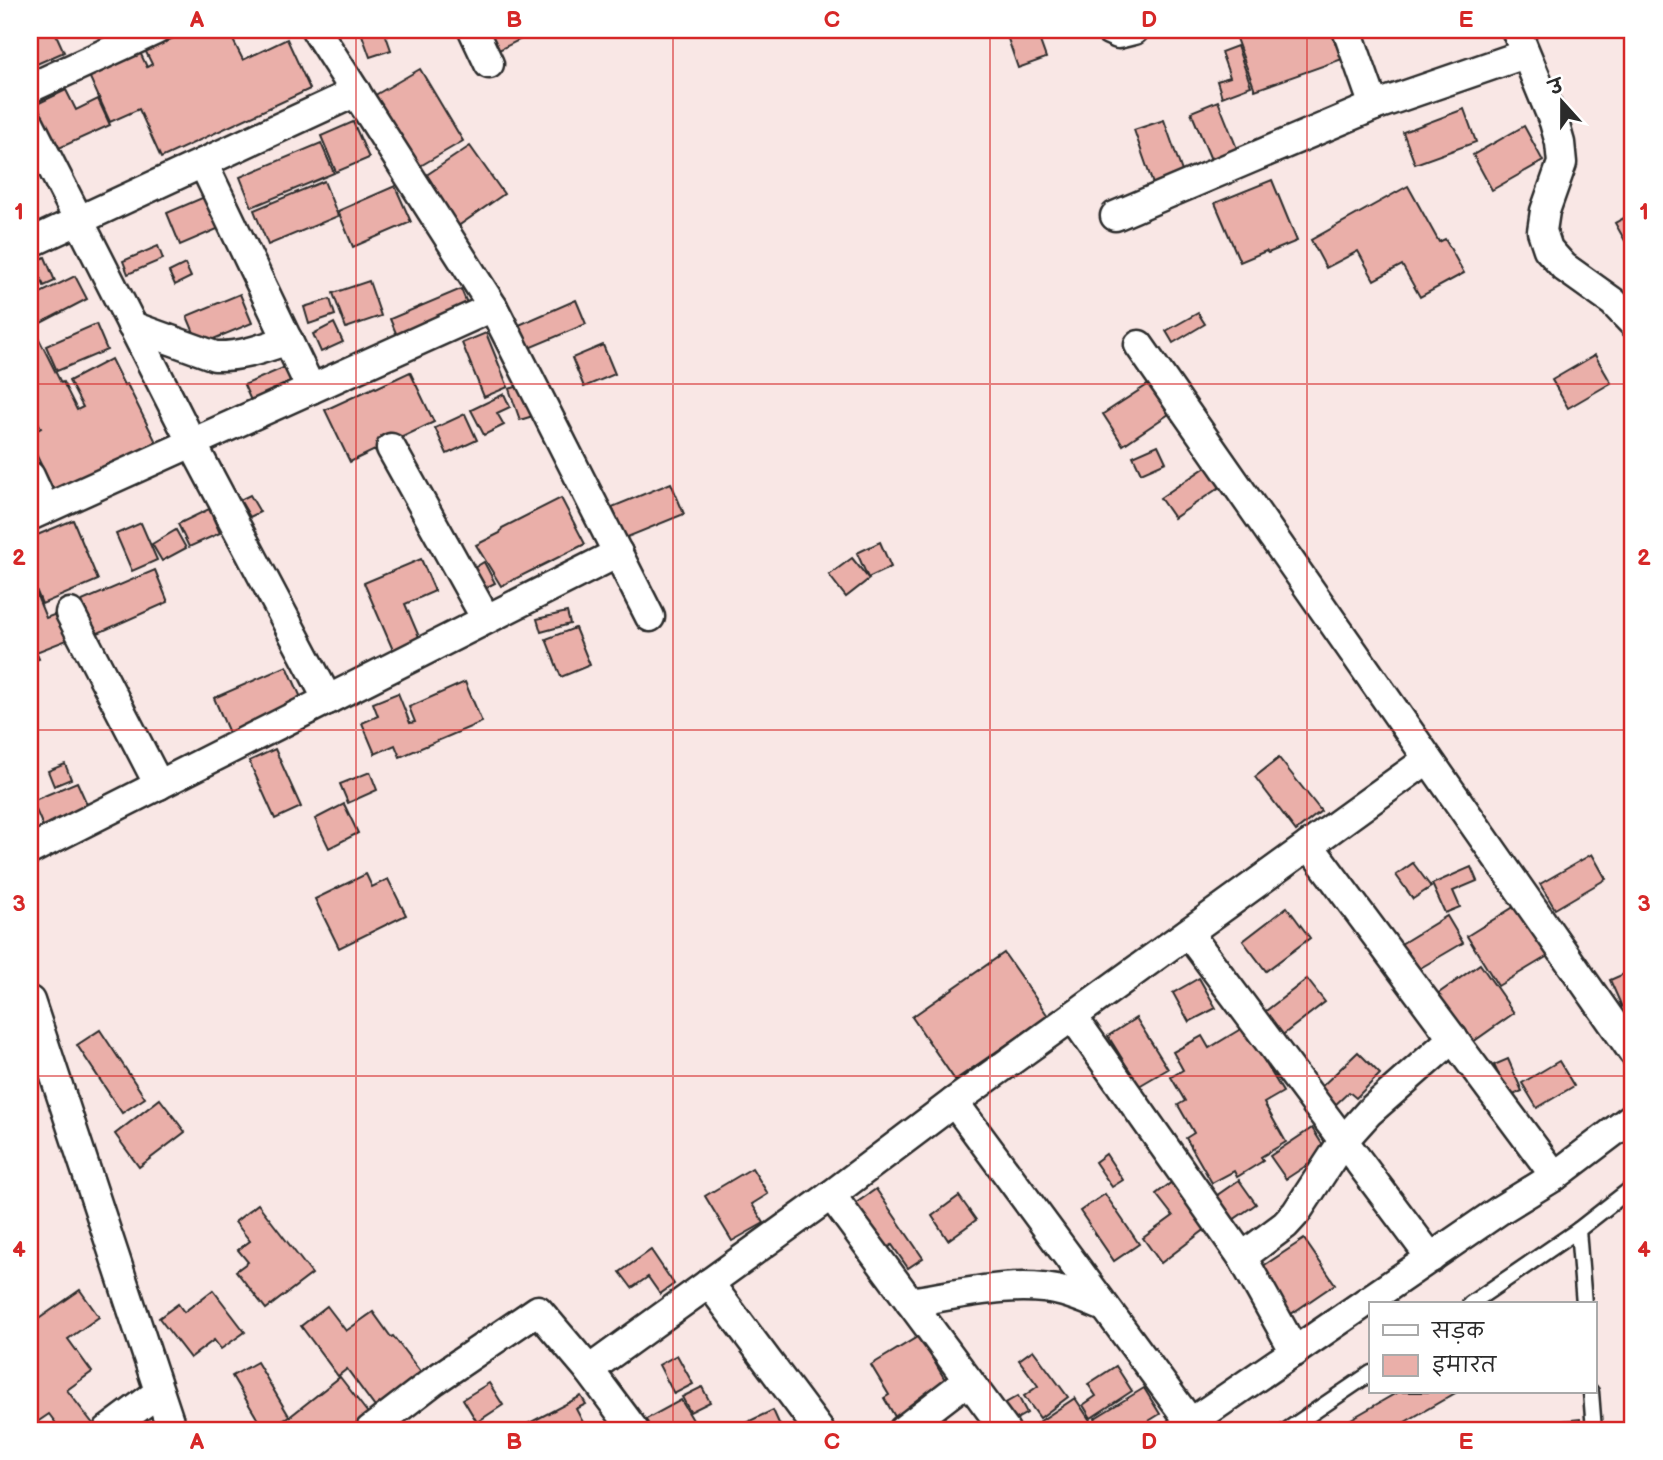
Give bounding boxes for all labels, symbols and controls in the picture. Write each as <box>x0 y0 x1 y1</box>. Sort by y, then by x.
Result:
text: A <box>189 6 205 34</box>
text: B <box>506 6 522 34</box>
text: C <box>824 6 840 34</box>
text: D <box>1141 6 1157 34</box>
text: E <box>1459 6 1474 34</box>
north arrow <box>1526 66 1596 136</box>
text: उ <box>1545 74 1569 101</box>
text: 1 <box>14 198 24 226</box>
text: 1 <box>1639 198 1649 226</box>
text: 2 <box>12 544 26 572</box>
text: 2 <box>1637 544 1651 572</box>
text: 3 <box>12 890 26 918</box>
text: 3 <box>1637 890 1651 918</box>
text: 4 <box>12 1236 26 1264</box>
text: 4 <box>1637 1236 1651 1264</box>
legend <box>1369 1302 1596 1394</box>
text: सड़क <box>1431 1319 1485 1344</box>
text: इमारत <box>1432 1353 1498 1378</box>
text: A <box>189 1428 205 1456</box>
text: B <box>506 1428 522 1456</box>
text: C <box>824 1428 840 1456</box>
text: D <box>1141 1428 1157 1456</box>
text: E <box>1459 1428 1474 1456</box>

